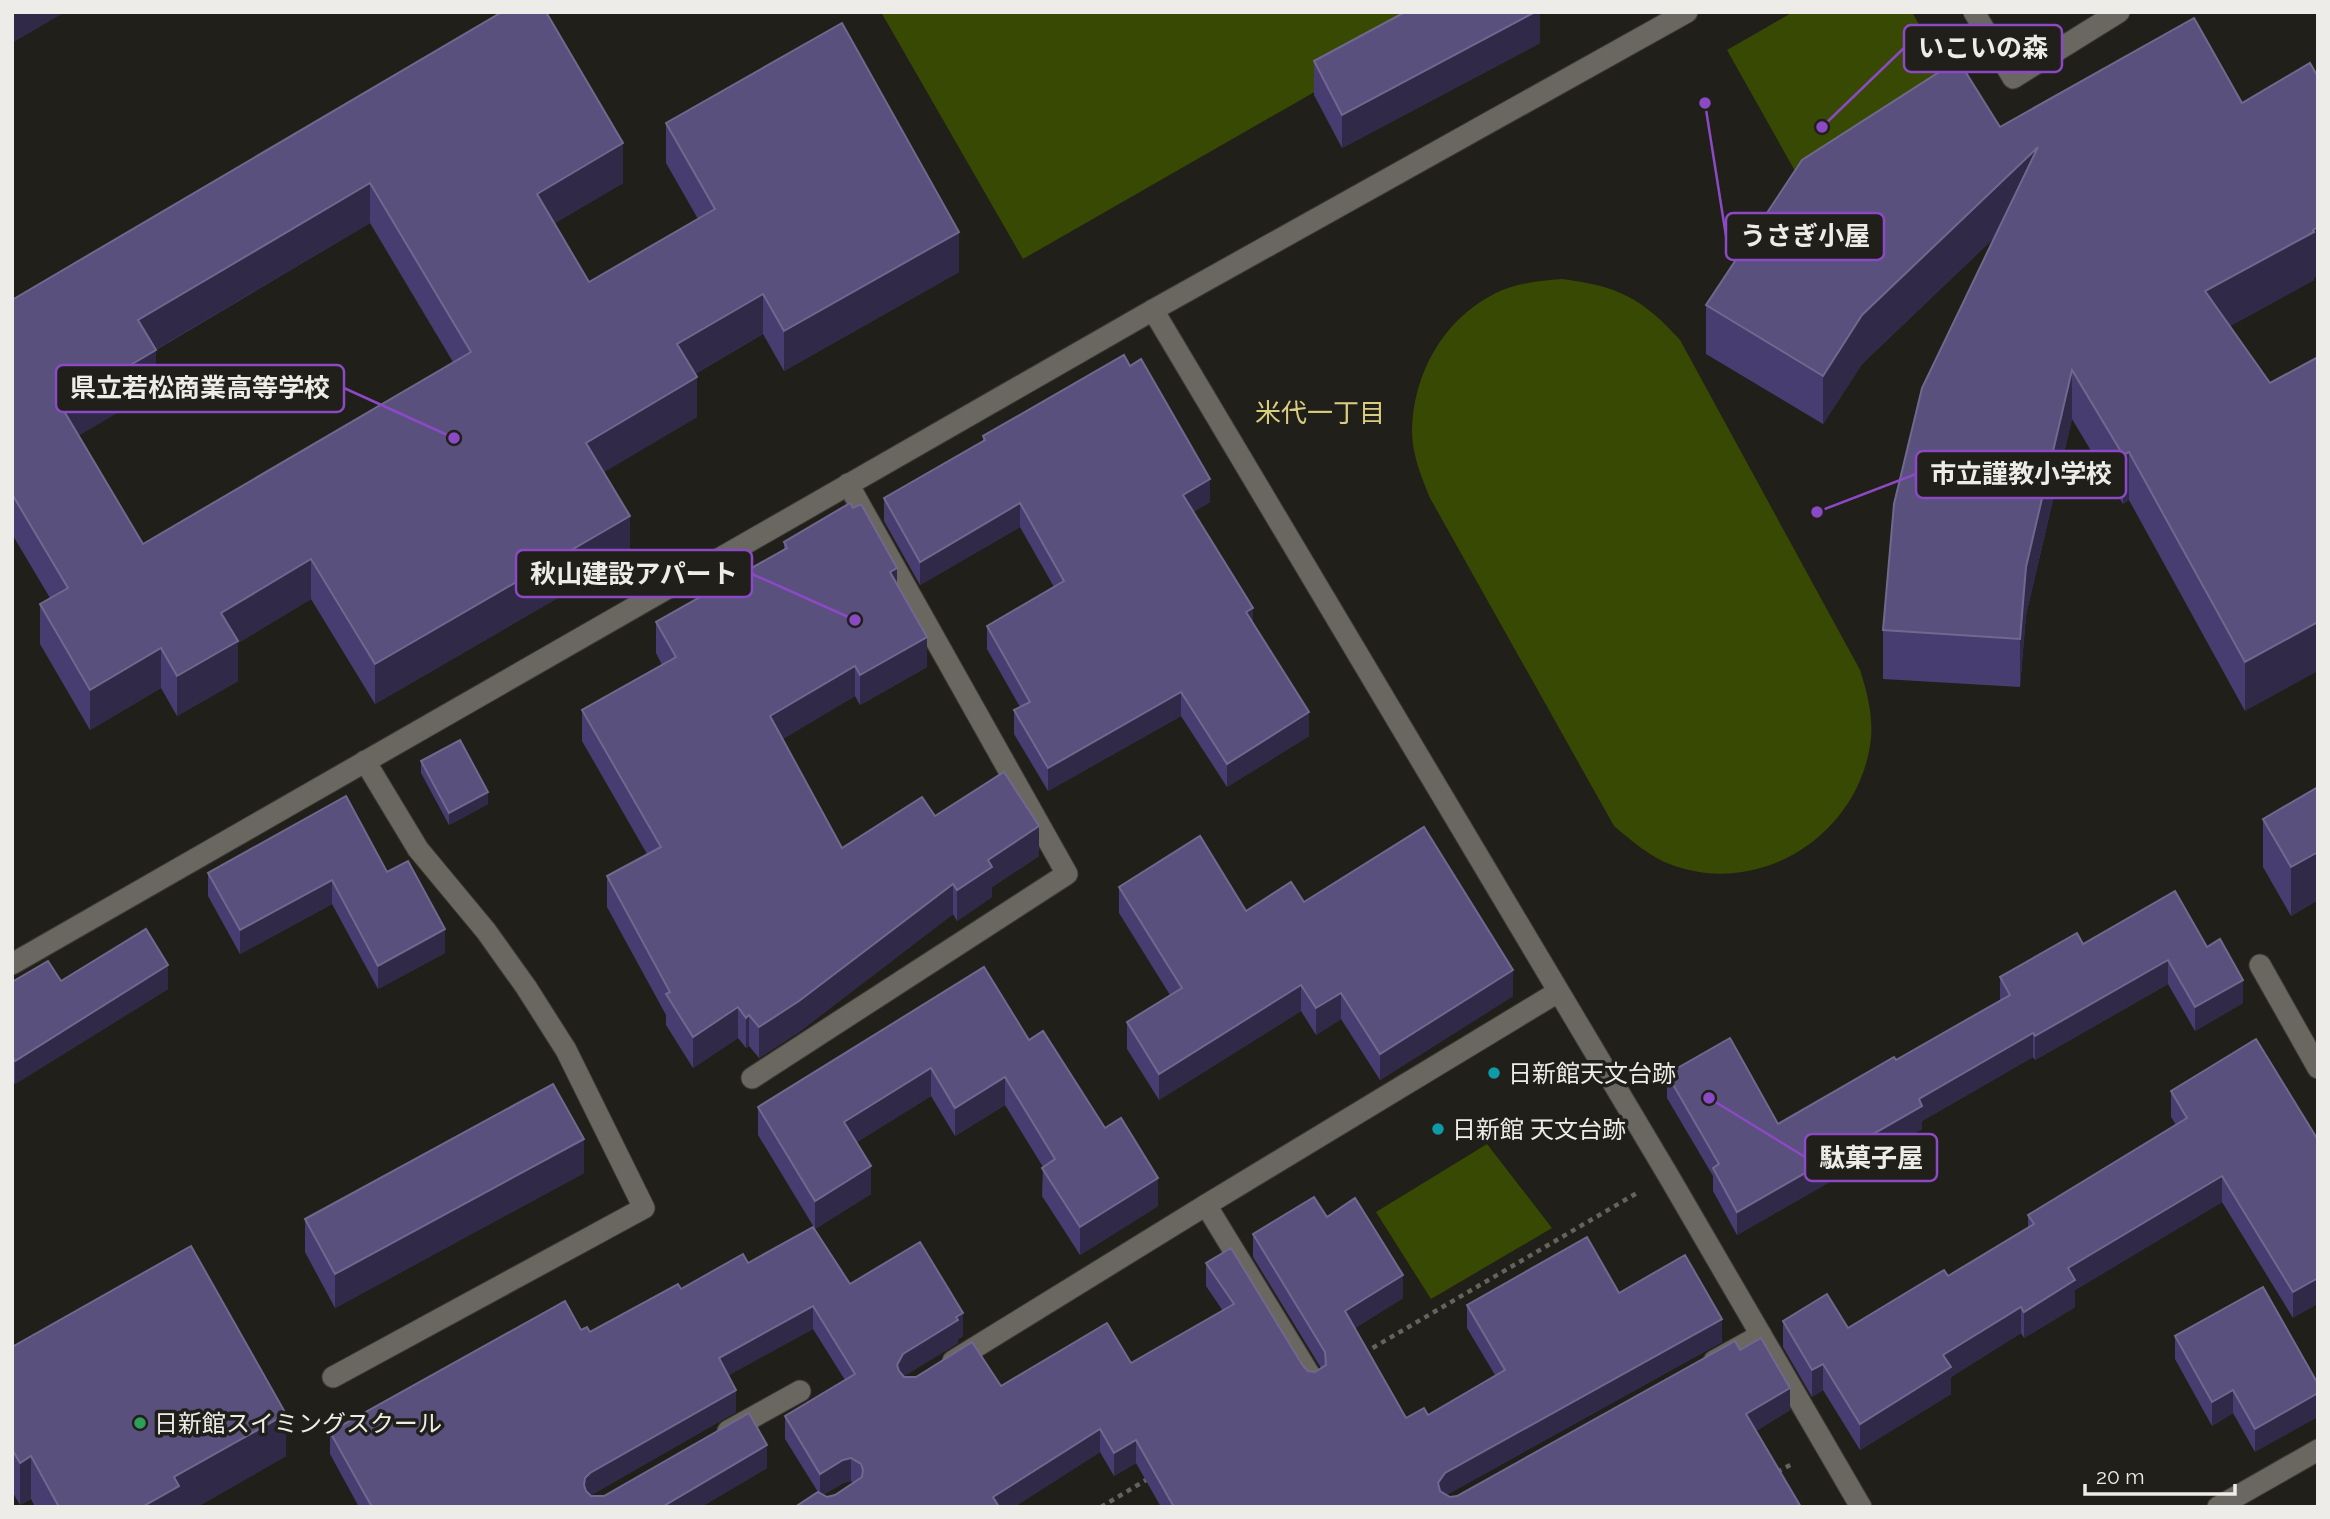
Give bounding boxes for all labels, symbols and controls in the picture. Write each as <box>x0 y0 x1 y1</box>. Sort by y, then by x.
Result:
callout: いこいの森 <box>1904 25 2062 72</box>
text: いこいの森 <box>1918 33 2048 63</box>
callout: うさぎ小屋 <box>1726 213 1884 260</box>
text: うさぎ小屋 <box>1740 221 1870 251</box>
callout: 県立若松商業高等学校 <box>56 365 344 412</box>
text: 県立若松商業高等学校 <box>70 373 330 403</box>
district label: 米代一丁目 <box>1255 398 1385 428</box>
callout: 市立謹教小学校 <box>1916 451 2126 498</box>
text: 市立謹教小学校 <box>1930 459 2112 489</box>
callout: 秋山建設アパート <box>516 550 752 597</box>
text: 秋山建設アパート <box>530 559 738 589</box>
place label: 日新館天文台跡 <box>1508 1059 1676 1088</box>
marker: 日新館天文台跡 <box>1486 1065 1502 1081</box>
place label: 日新館 天文台跡 <box>1452 1115 1626 1144</box>
marker: 日新館 天文台跡 <box>1430 1121 1446 1137</box>
callout: 駄菓子屋 <box>1805 1134 1937 1181</box>
text: 駄菓子屋 <box>1819 1143 1923 1173</box>
place label: 日新館スイミングスクール <box>154 1409 442 1438</box>
marker: 日新館スイミングスクール <box>132 1415 148 1431</box>
scale bar <box>2085 1452 2236 1496</box>
text: 20 m <box>2096 1464 2144 1489</box>

